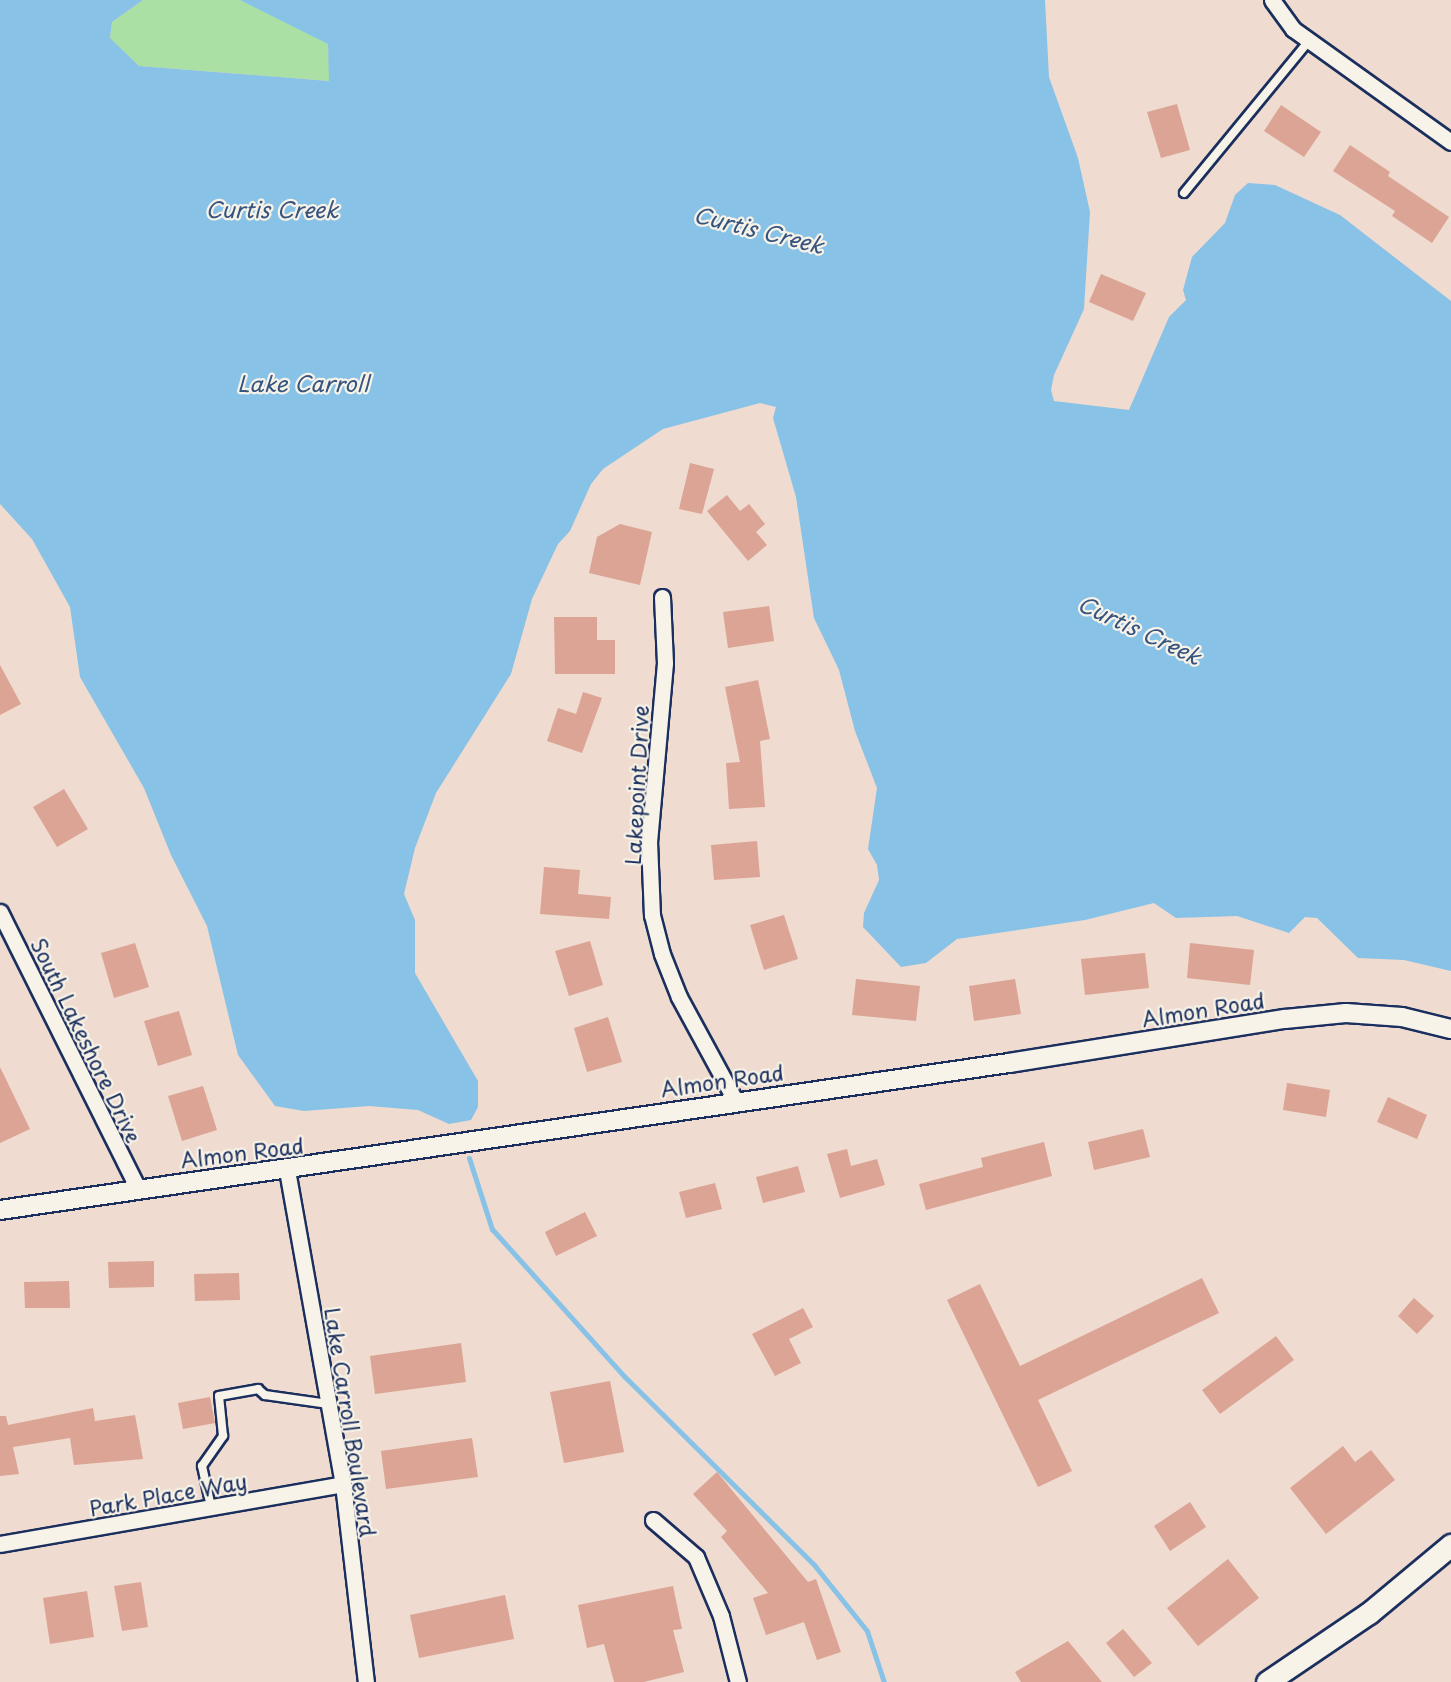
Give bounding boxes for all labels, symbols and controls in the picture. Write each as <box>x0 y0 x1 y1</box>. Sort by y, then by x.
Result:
water label: Curtis Creek <box>204 196 340 222</box>
water label: Curtis Creek <box>690 200 828 258</box>
water label: Lake Carroll <box>237 370 369 396</box>
water label: Curtis Creek <box>1073 588 1207 670</box>
street label: Lakepoint Drive <box>619 704 653 866</box>
street label: South Lakeshore Drive <box>26 932 148 1148</box>
street label: Almon Road <box>1140 987 1266 1031</box>
street label: Almon Road <box>659 1059 785 1101</box>
street label: Almon Road <box>179 1132 305 1172</box>
street label: Lake Carroll Boulevard <box>320 1305 382 1539</box>
street label: Park Place Way <box>87 1468 249 1520</box>

